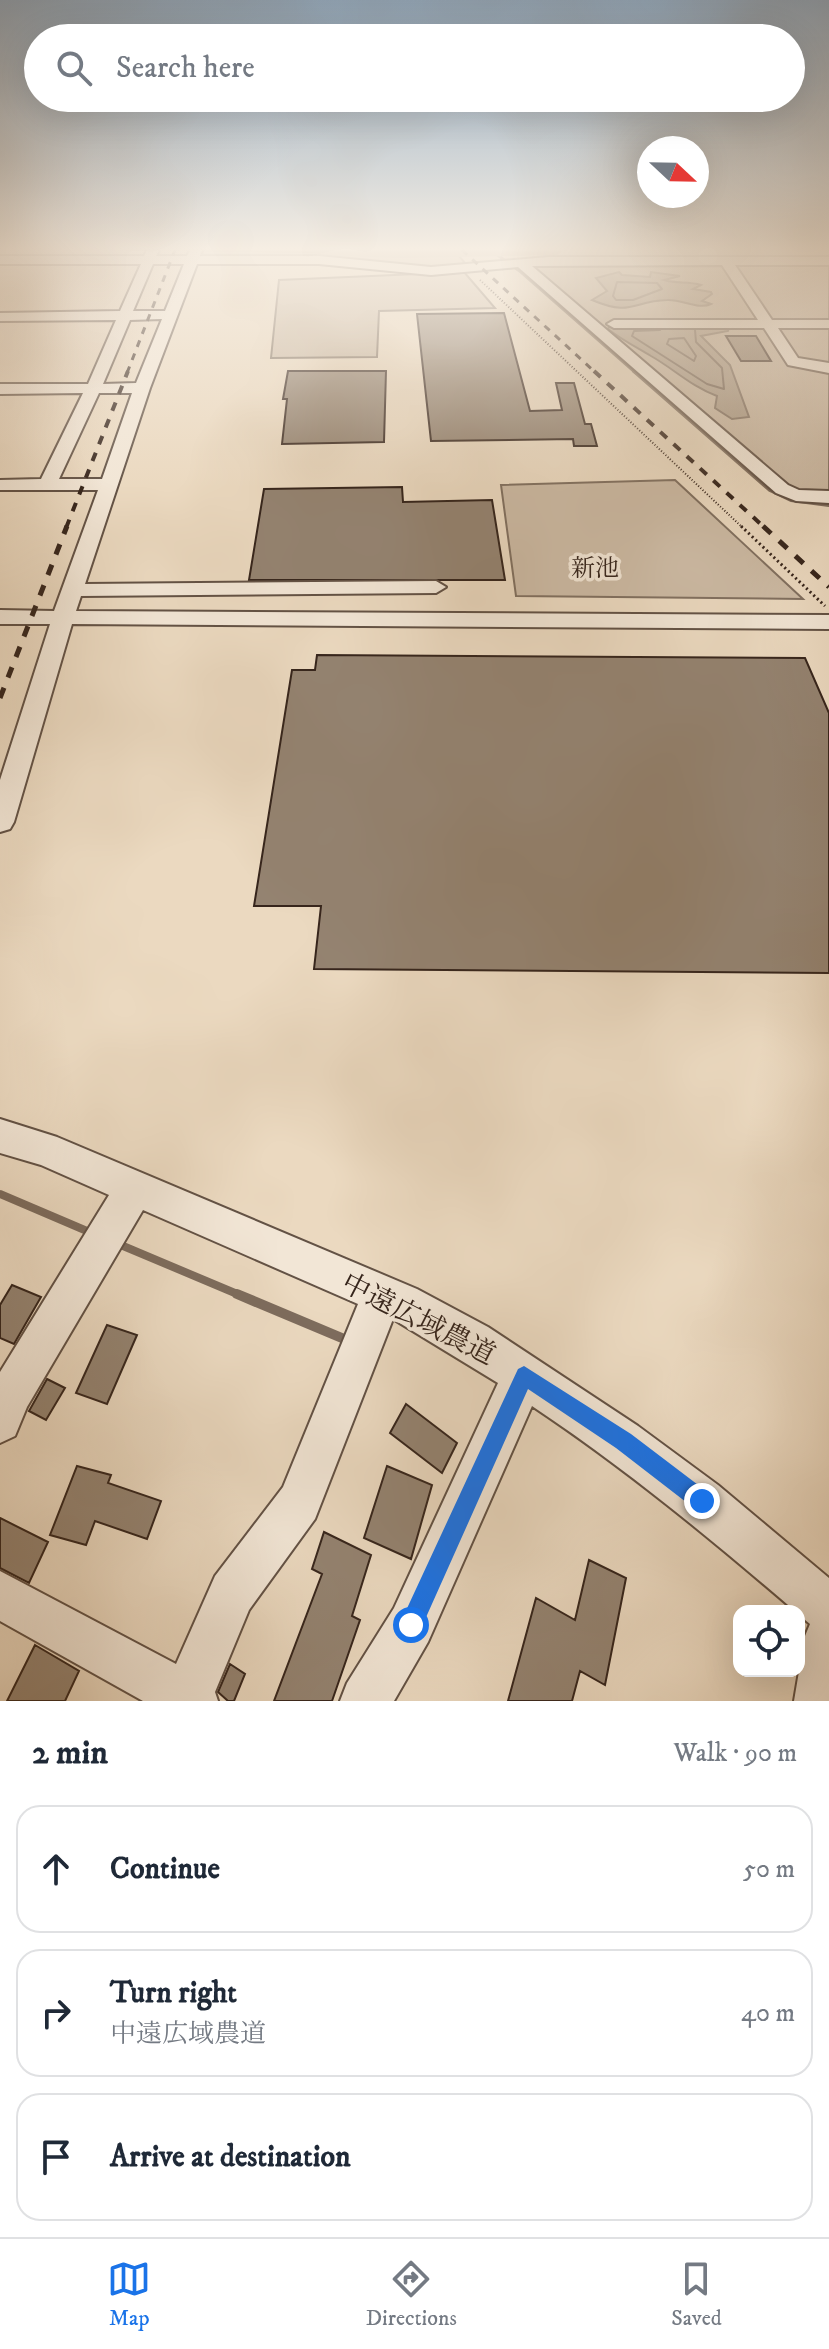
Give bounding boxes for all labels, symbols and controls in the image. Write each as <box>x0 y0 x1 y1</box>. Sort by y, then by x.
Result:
search box <box>24 24 805 112</box>
icon: search <box>52 46 96 90</box>
text: Search here <box>116 50 255 87</box>
north arrow <box>637 136 709 208</box>
district label: 新池 <box>571 554 619 584</box>
street label: 中遠広域農道 <box>336 1266 501 1373</box>
route end <box>684 1483 720 1519</box>
map controls <box>733 1605 805 1677</box>
button: locate <box>733 1605 805 1677</box>
route start <box>393 1607 429 1643</box>
text: 2 min <box>32 1732 108 1774</box>
text: Walk · 90 m <box>674 1737 797 1770</box>
icon: ahead <box>34 1847 78 1891</box>
text: Continue <box>110 1851 220 1888</box>
text: 50 m <box>743 1853 795 1886</box>
text: Turn right <box>110 1975 237 2012</box>
icon: right <box>34 1991 78 2035</box>
text: 40 m <box>741 1997 795 2030</box>
text: 中遠広域農道 <box>110 2018 266 2051</box>
icon: arrive <box>34 2135 78 2179</box>
text: Arrive at destination <box>110 2139 351 2176</box>
tab: Map <box>107 2257 151 2332</box>
tab: Directions <box>366 2257 457 2332</box>
tab: Saved <box>671 2257 722 2332</box>

